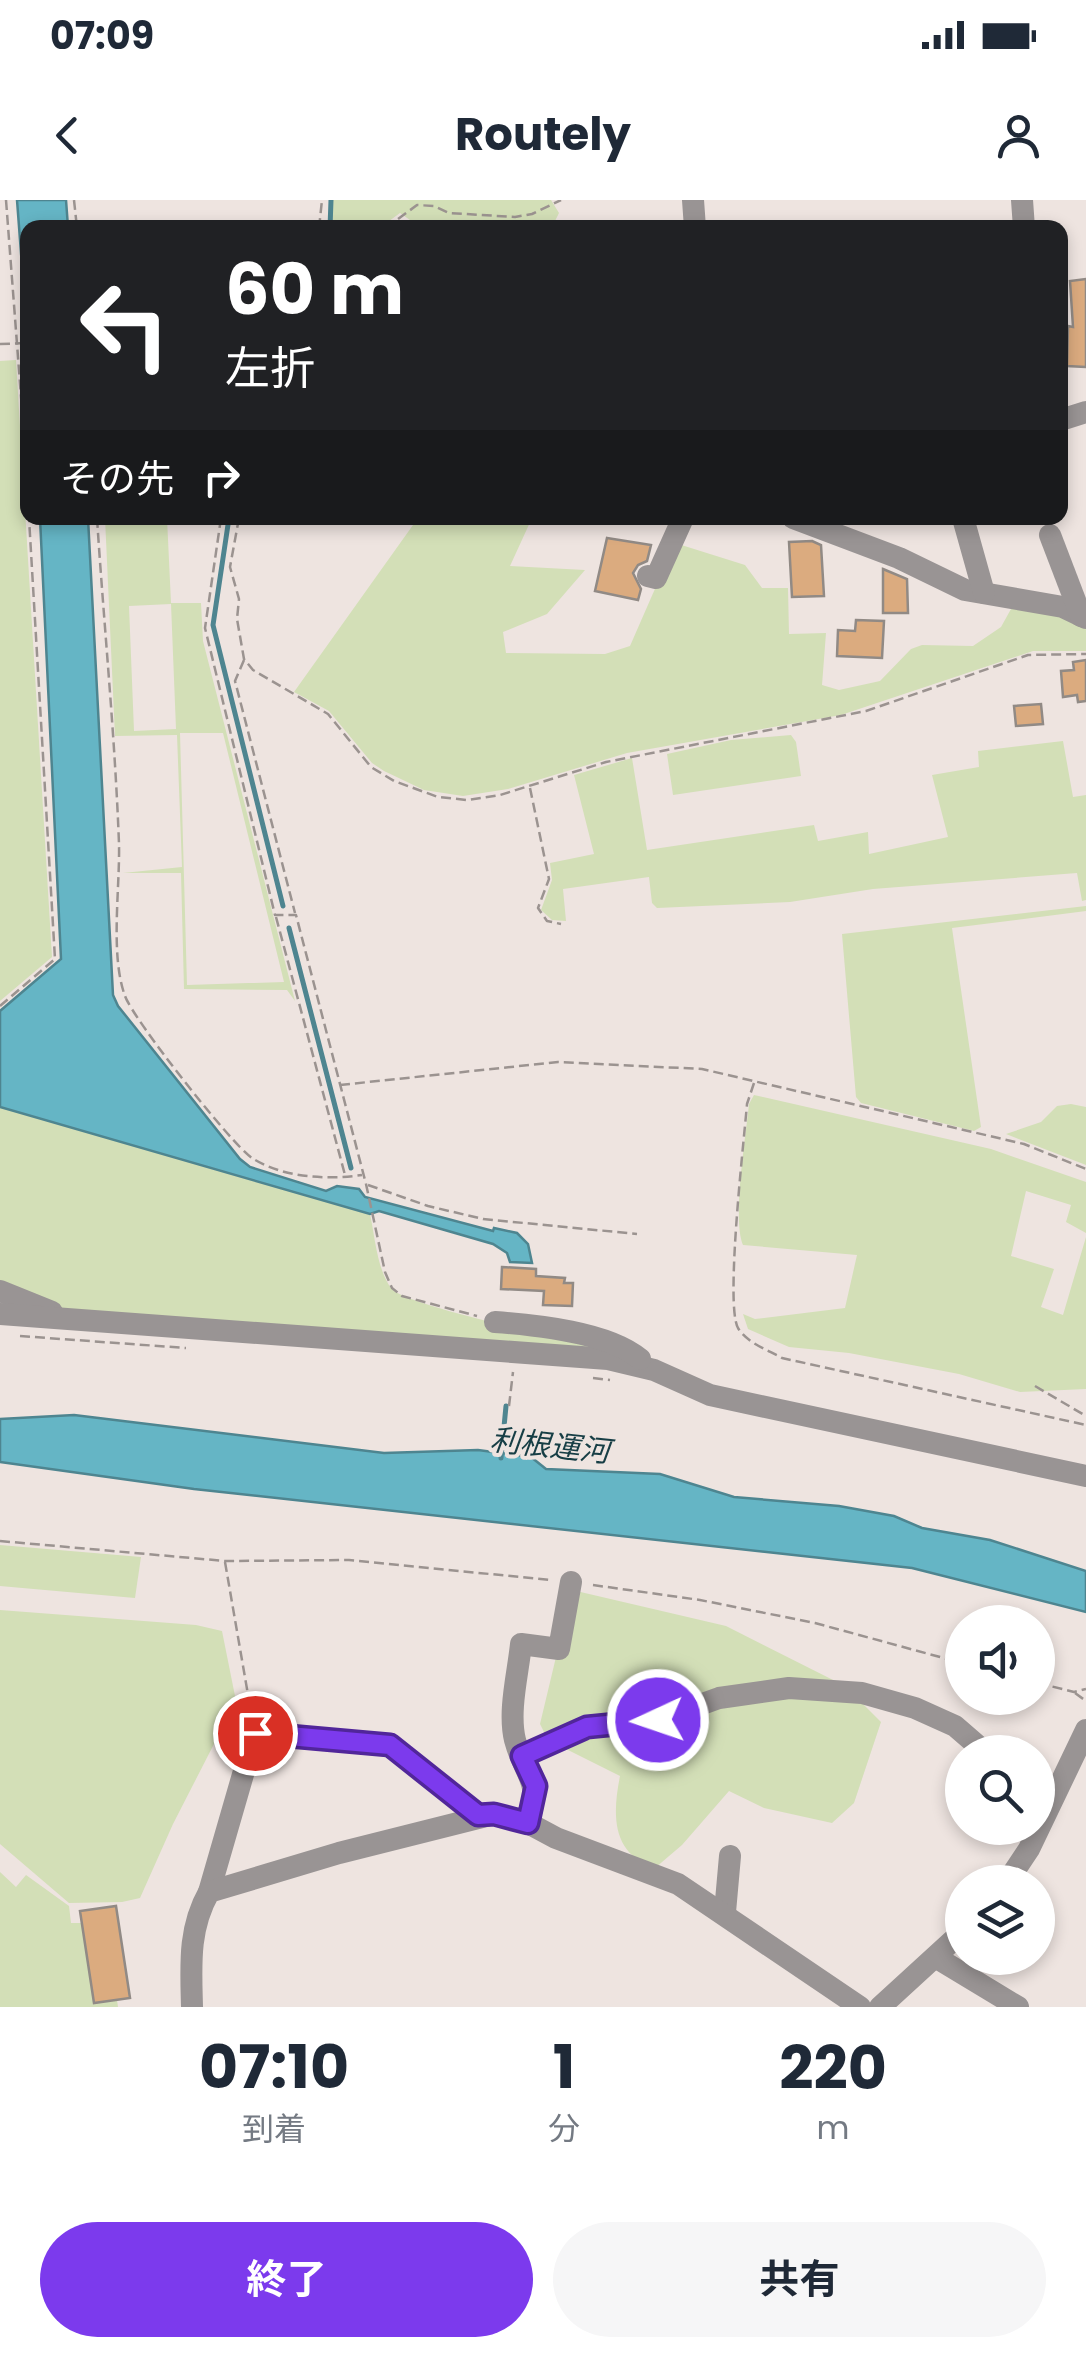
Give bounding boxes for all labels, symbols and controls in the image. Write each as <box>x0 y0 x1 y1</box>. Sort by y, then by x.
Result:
text: 07:09 <box>50 9 154 62</box>
text: Routely <box>455 103 631 166</box>
icon: back <box>40 108 95 163</box>
icon: person <box>991 108 1046 163</box>
text: 60 m <box>225 240 404 339</box>
icon: left <box>60 260 190 390</box>
text: 左折 <box>225 337 315 400</box>
icon: right <box>194 450 249 505</box>
text: その先 <box>60 452 174 505</box>
water label: 利根運河 <box>488 1418 617 1474</box>
map controls <box>945 1605 1055 1975</box>
button: sound <box>945 1605 1055 1715</box>
position arrow <box>606 1668 710 1772</box>
pin <box>213 1691 298 1776</box>
icon: arrive <box>228 1706 283 1761</box>
button: search <box>945 1735 1055 1845</box>
button: layers <box>945 1865 1055 1975</box>
text: 07:10 <box>199 2025 349 2109</box>
text: 1 <box>553 2025 575 2109</box>
text: 220 <box>779 2026 887 2110</box>
text: m <box>817 2105 850 2150</box>
text: 到着 <box>242 2106 306 2151</box>
text: 分 <box>548 2106 580 2151</box>
button: 終了 <box>40 2222 533 2337</box>
button: 共有 <box>553 2222 1046 2337</box>

